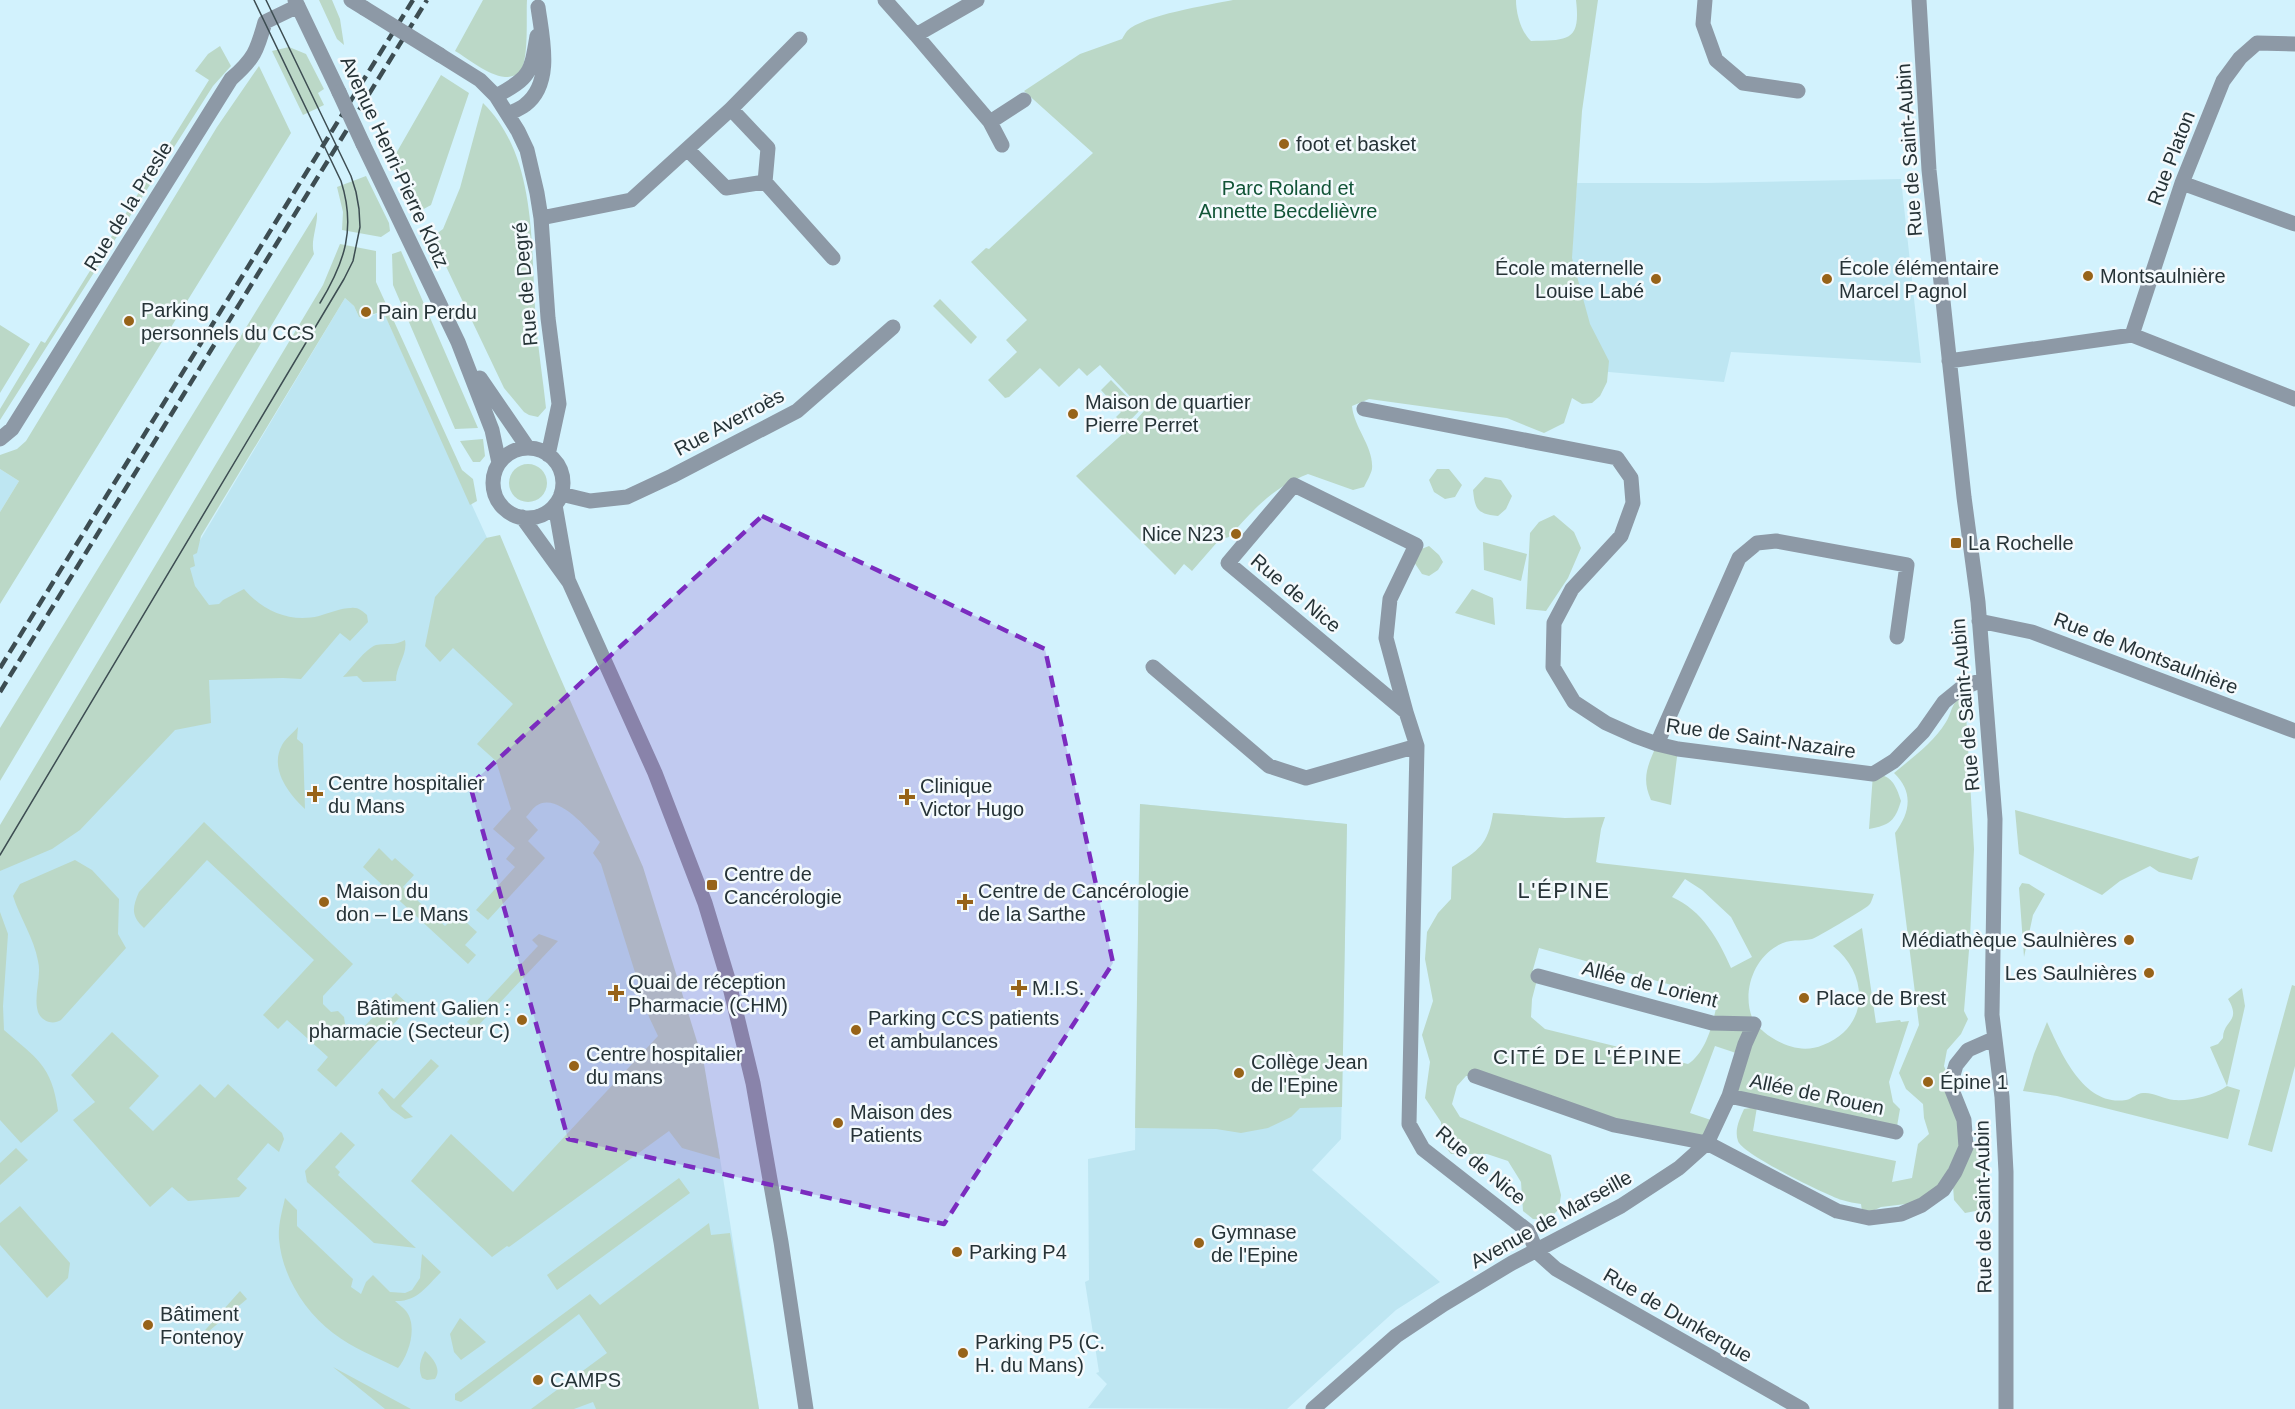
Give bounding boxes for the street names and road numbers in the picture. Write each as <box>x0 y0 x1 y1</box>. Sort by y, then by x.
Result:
street label: Avenue Henri-Pierre Klotz <box>336 53 454 271</box>
street label: Rue de Saint-Aubin <box>1892 63 1926 237</box>
street label: Rue Platon <box>2143 108 2199 208</box>
street label: Rue de la Presle <box>79 137 177 275</box>
street label: Rue de Degré <box>509 221 541 347</box>
street label: Rue Averroès <box>671 384 787 460</box>
street label: Rue de Nice <box>1247 549 1345 637</box>
street label: Rue de Montsaulnière <box>2051 608 2241 698</box>
street label: Rue de Saint-Aubin <box>1946 618 1984 792</box>
street label: Rue de Saint-Nazaire <box>1665 714 1857 762</box>
street label: Allée de Lorient <box>1580 957 1721 1012</box>
street label: Allée de Rouen <box>1748 1069 1886 1119</box>
street label: Rue de Saint-Aubin <box>1970 1120 1996 1294</box>
street label: Rue de Nice <box>1432 1121 1530 1209</box>
street label: Avenue de Marseille <box>1467 1166 1635 1272</box>
street label: Rue de Dunkerque <box>1600 1264 1756 1366</box>

